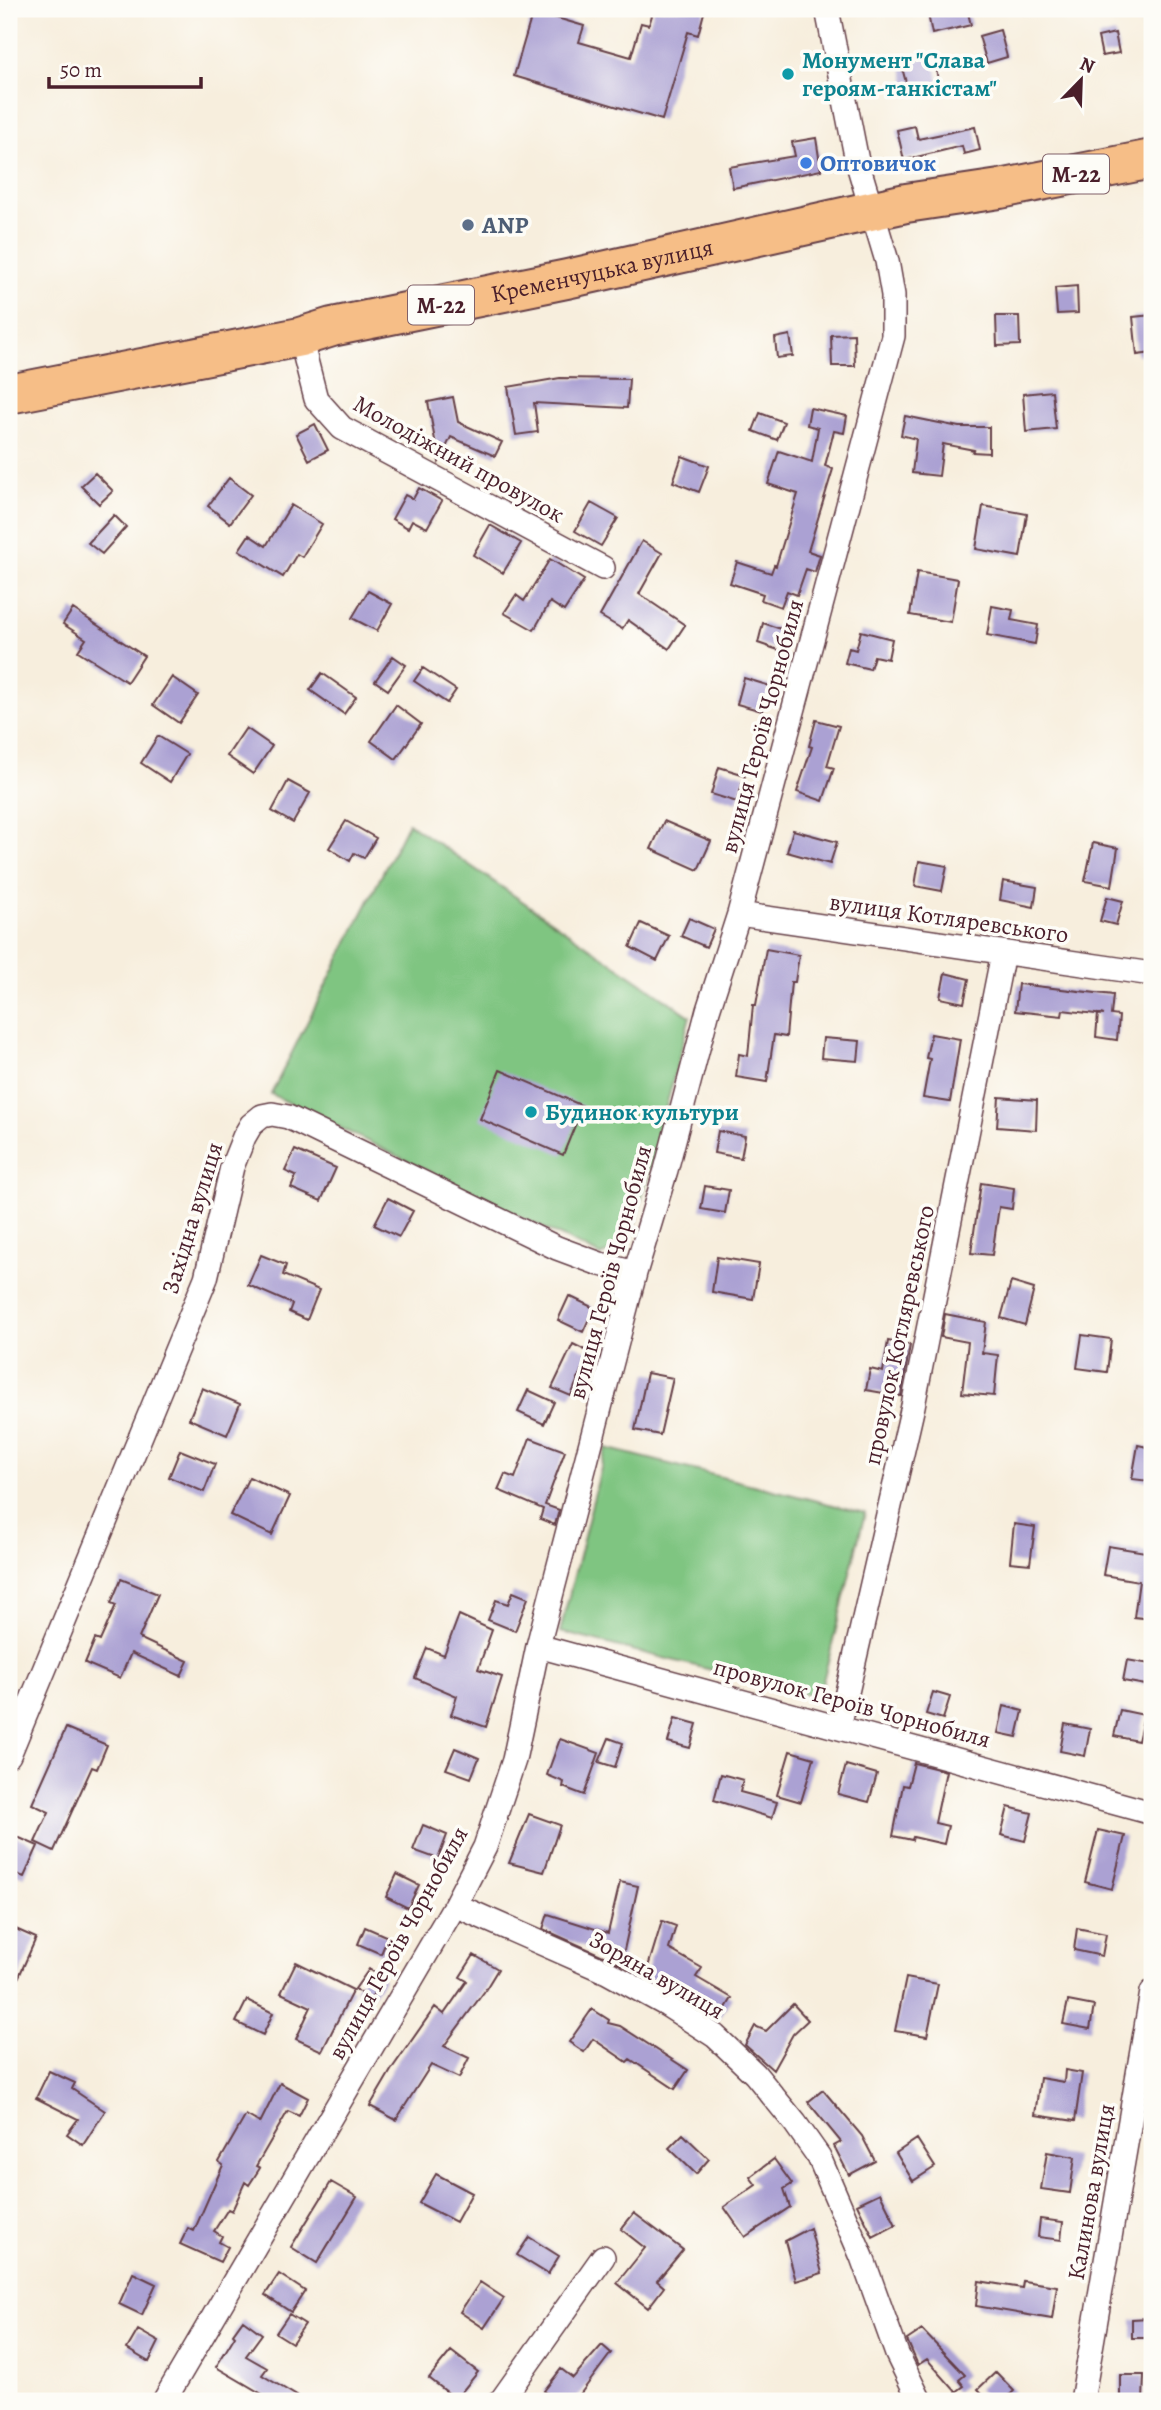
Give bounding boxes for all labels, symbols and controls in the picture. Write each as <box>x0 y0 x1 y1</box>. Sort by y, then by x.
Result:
place label: Монумент "Слава героям-танкістам" <box>802 44 997 104</box>
scale bar <box>49 46 201 90</box>
north arrow <box>1046 46 1116 116</box>
text: N <box>1076 51 1099 80</box>
text: 50 m <box>60 56 102 84</box>
marker: Монумент "Слава героям-танкістам" <box>780 66 796 82</box>
place label: Оптовичок <box>820 147 936 179</box>
road number: М-22 <box>1043 154 1109 194</box>
marker: Оптовичок <box>798 155 814 171</box>
place label: ANP <box>481 209 528 241</box>
marker: ANP <box>460 217 476 233</box>
street label: Кременчуцька вулиця <box>488 231 716 310</box>
road number: М-22 <box>408 286 474 324</box>
street label: Молодіжний провулок <box>348 388 570 530</box>
street label: вулиця Героїв Чорнобиля <box>713 595 811 857</box>
street label: вулиця Котляревського <box>827 885 1071 951</box>
place label: Будинок культури <box>545 1096 739 1128</box>
marker: Будинок культури <box>523 1104 539 1120</box>
street label: Західна вулиця <box>154 1138 230 1298</box>
street label: вулиця Героїв Чорнобиля <box>561 1141 659 1403</box>
street label: провулок Котляревського <box>856 1202 942 1468</box>
street label: провулок Героїв Чорнобиля <box>710 1651 994 1755</box>
street label: вулиця Героїв Чорнобиля <box>321 1821 475 2065</box>
street label: Зоряна вулиця <box>583 1923 731 2027</box>
street label: Калинова вулиця <box>1060 2101 1122 2283</box>

